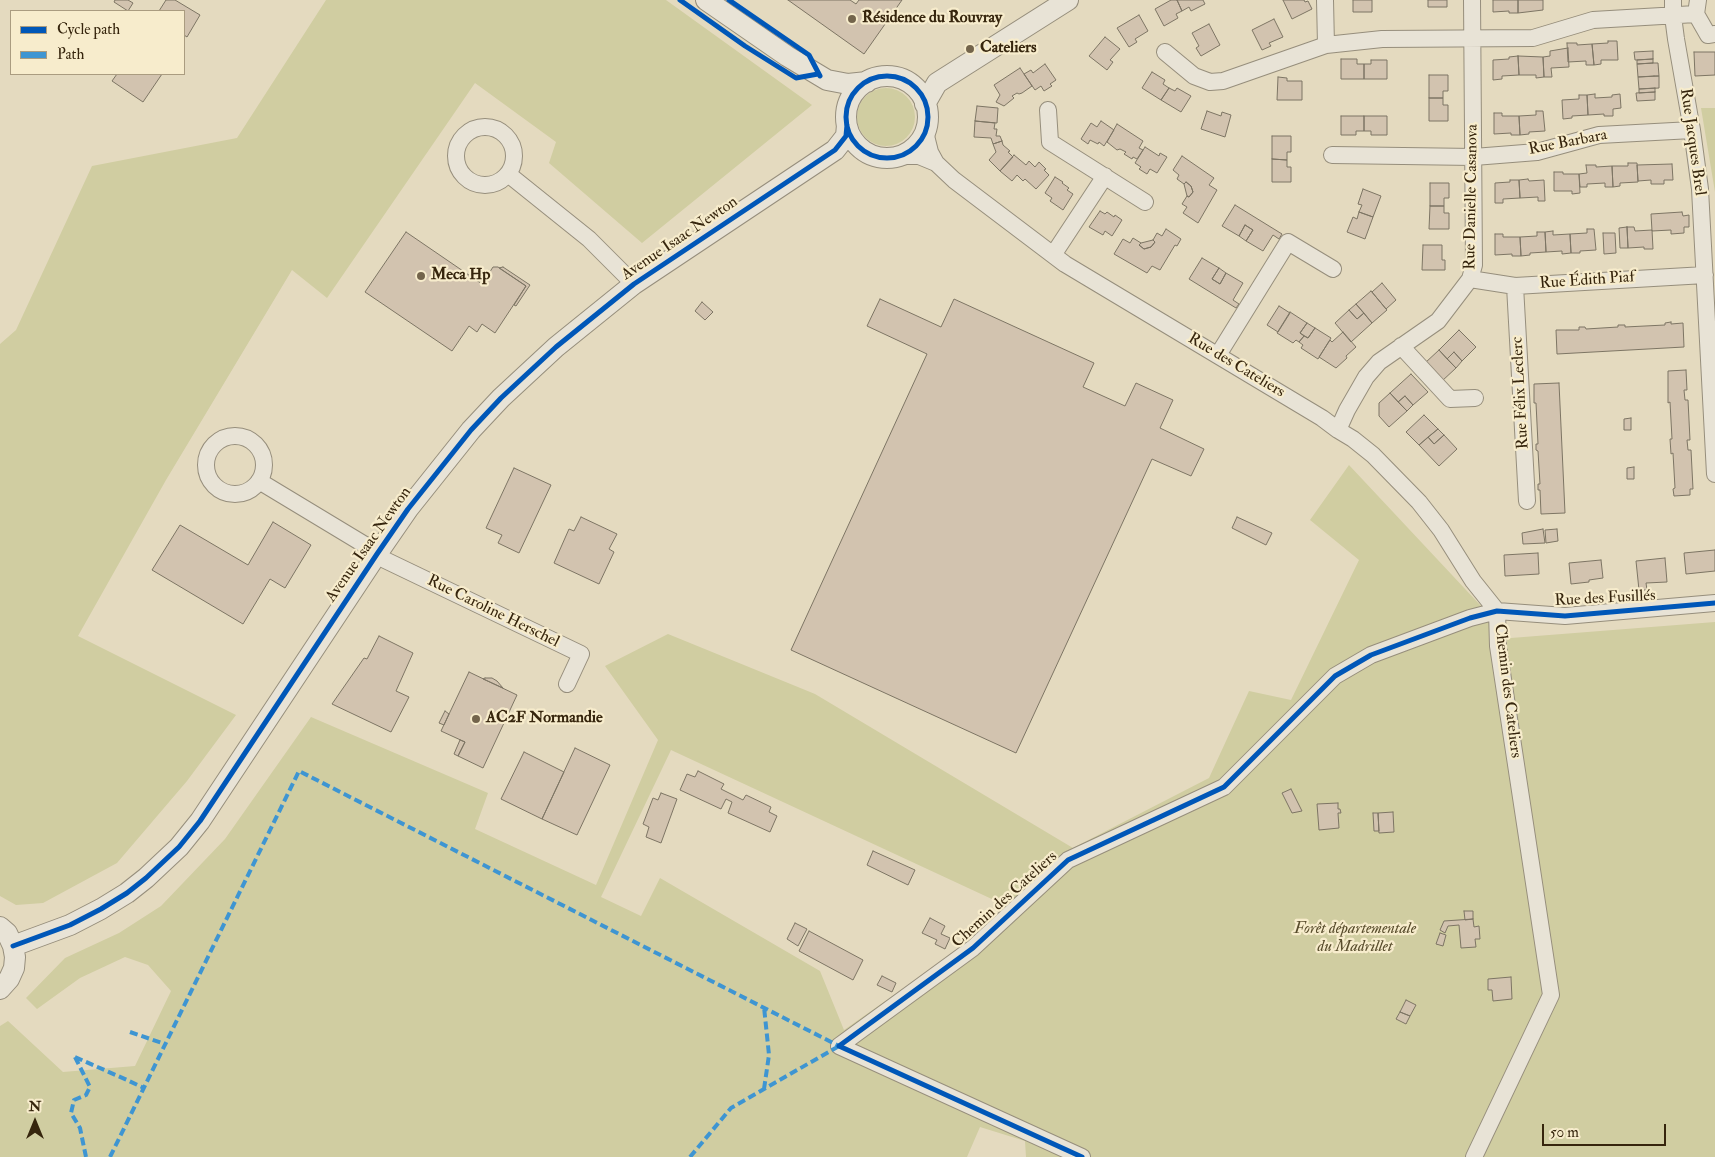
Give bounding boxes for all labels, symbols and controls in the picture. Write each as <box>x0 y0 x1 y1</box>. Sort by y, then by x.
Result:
place label: Résidence du Rouvray <box>862 9 1002 29</box>
legend <box>10 10 185 75</box>
marker: Résidence du Rouvray <box>846 13 858 25</box>
text: Cycle path <box>57 20 120 39</box>
place label: Cateliers <box>980 39 1037 59</box>
marker: Cateliers <box>964 43 976 55</box>
text: Path <box>57 45 84 64</box>
street label: Rue Jacques Brel <box>1675 87 1709 197</box>
street label: Rue Danielle Casanova <box>1461 124 1483 270</box>
street label: Rue Barbara <box>1527 126 1609 160</box>
street label: Avenue Isaac Newton <box>618 193 742 285</box>
place label: Meca Hp <box>431 266 490 286</box>
street label: Rue Édith Piaf <box>1539 268 1635 294</box>
marker: Meca Hp <box>415 270 427 282</box>
street label: Rue des Cateliers <box>1184 330 1288 402</box>
street label: Rue Félix Leclerc <box>1508 336 1534 450</box>
street label: Avenue Isaac Newton <box>322 484 416 606</box>
street label: Rue Caroline Herschel <box>424 572 562 652</box>
street label: Rue des Fusillés <box>1554 587 1656 611</box>
street label: Chemin des Cateliers <box>1489 623 1525 759</box>
place label: AC2F Normandie <box>486 709 603 729</box>
marker: AC2F Normandie <box>470 713 482 725</box>
street label: Chemin des Cateliers <box>948 848 1062 952</box>
park label: Forêt départementale du Madrillet <box>1294 920 1416 958</box>
north arrow <box>10 1097 60 1147</box>
text: N <box>29 1098 41 1115</box>
scale bar <box>1545 1114 1669 1146</box>
text: 50 m <box>1550 1123 1579 1142</box>

